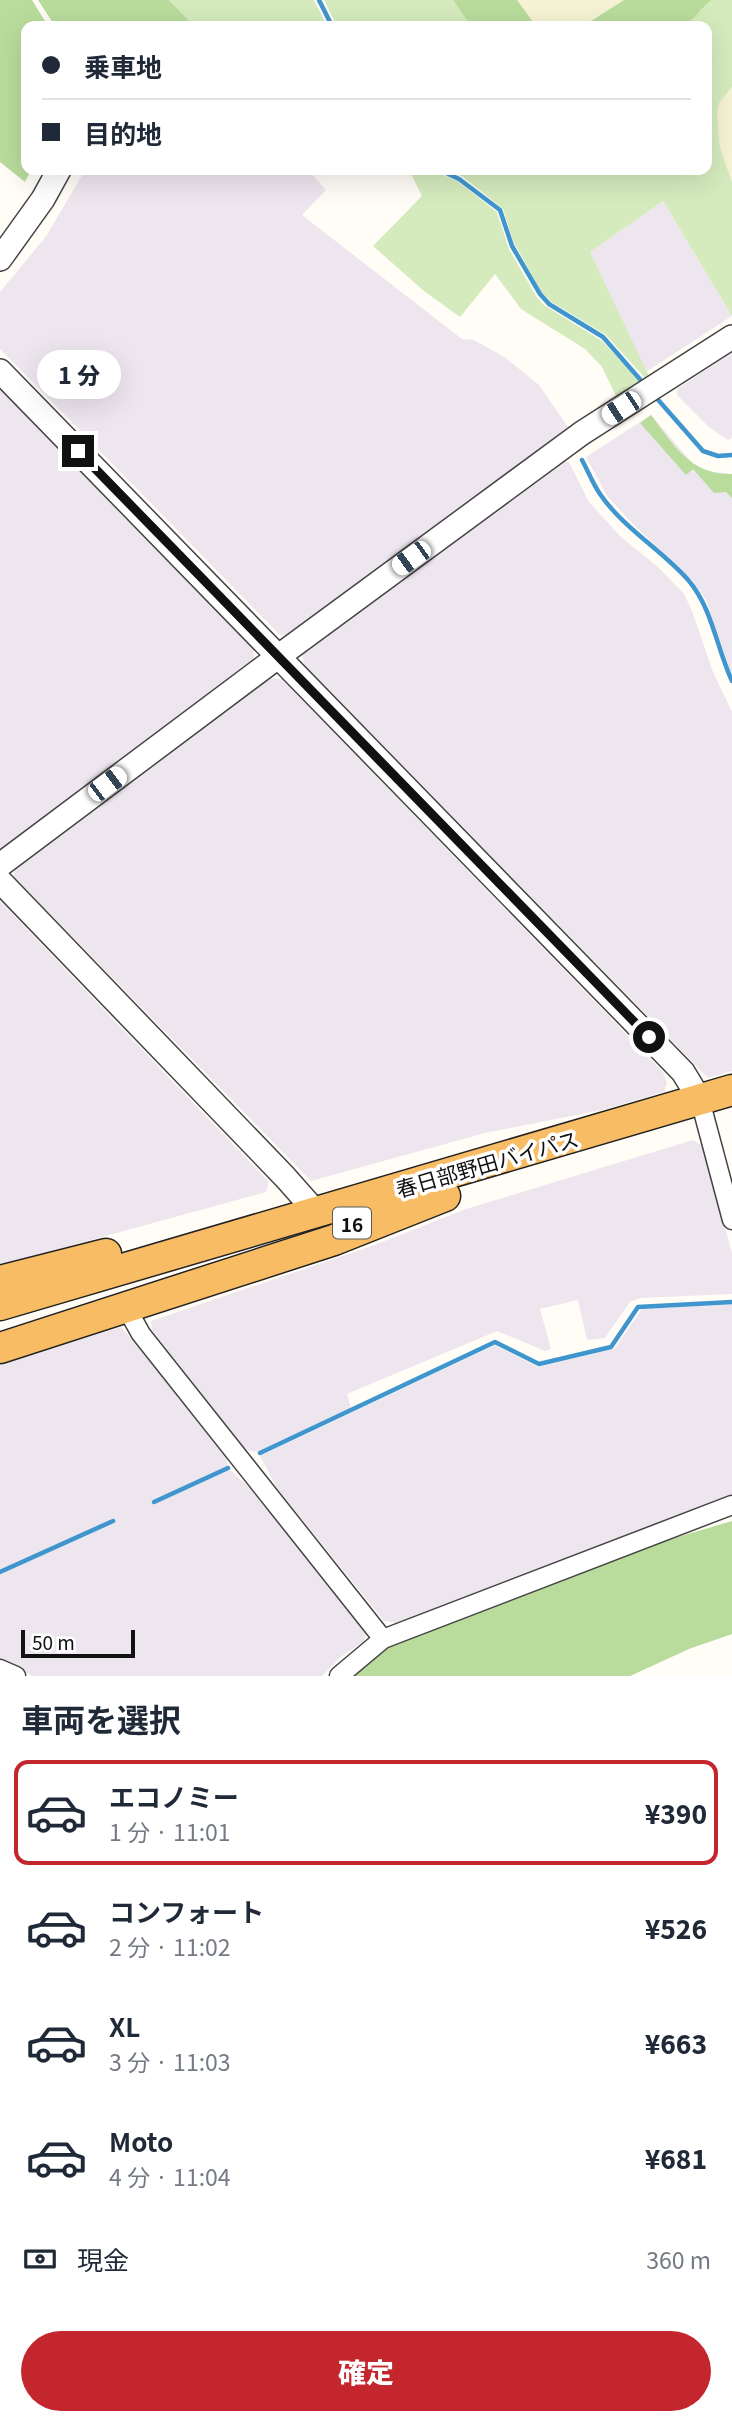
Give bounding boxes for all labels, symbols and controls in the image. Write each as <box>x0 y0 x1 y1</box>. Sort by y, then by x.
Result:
text: 乗車地 <box>84 47 162 84</box>
text: 目的地 <box>84 114 162 151</box>
callout: 1 分 <box>36 350 120 398</box>
text: 1 分 <box>58 357 100 391</box>
car <box>598 388 645 428</box>
route end <box>62 435 94 467</box>
car <box>388 537 435 579</box>
car <box>84 763 131 805</box>
route start <box>633 1021 665 1053</box>
street label: 春日部野田バイパス <box>392 1123 582 1203</box>
road number: 16 <box>333 1208 371 1238</box>
scale bar <box>21 1627 135 1659</box>
text: 50 m <box>32 1628 75 1655</box>
text: 車両を選択 <box>21 1695 181 1741</box>
text: エコノミー <box>109 1777 239 1814</box>
icon: car <box>25 1781 88 1844</box>
text: ¥390 <box>645 1794 707 1831</box>
text: 1 分 · 11:01 <box>109 1814 231 1848</box>
text: コンフォート <box>109 1892 264 1929</box>
icon: car <box>25 1896 88 1959</box>
text: ¥526 <box>645 1909 707 1946</box>
text: 2 分 · 11:02 <box>109 1929 231 1963</box>
text: XL <box>109 2007 140 2044</box>
icon: car <box>25 2011 88 2074</box>
text: ¥663 <box>645 2024 707 2061</box>
text: 3 分 · 11:03 <box>109 2044 231 2078</box>
text: Moto <box>109 2122 173 2159</box>
icon: car <box>25 2126 88 2189</box>
text: ¥681 <box>645 2139 707 2176</box>
text: 4 分 · 11:04 <box>109 2159 231 2193</box>
icon: cash <box>21 2240 59 2278</box>
text: 現金 <box>77 2240 129 2277</box>
text: 360 m <box>646 2242 711 2276</box>
button: 確定 <box>21 2331 711 2411</box>

